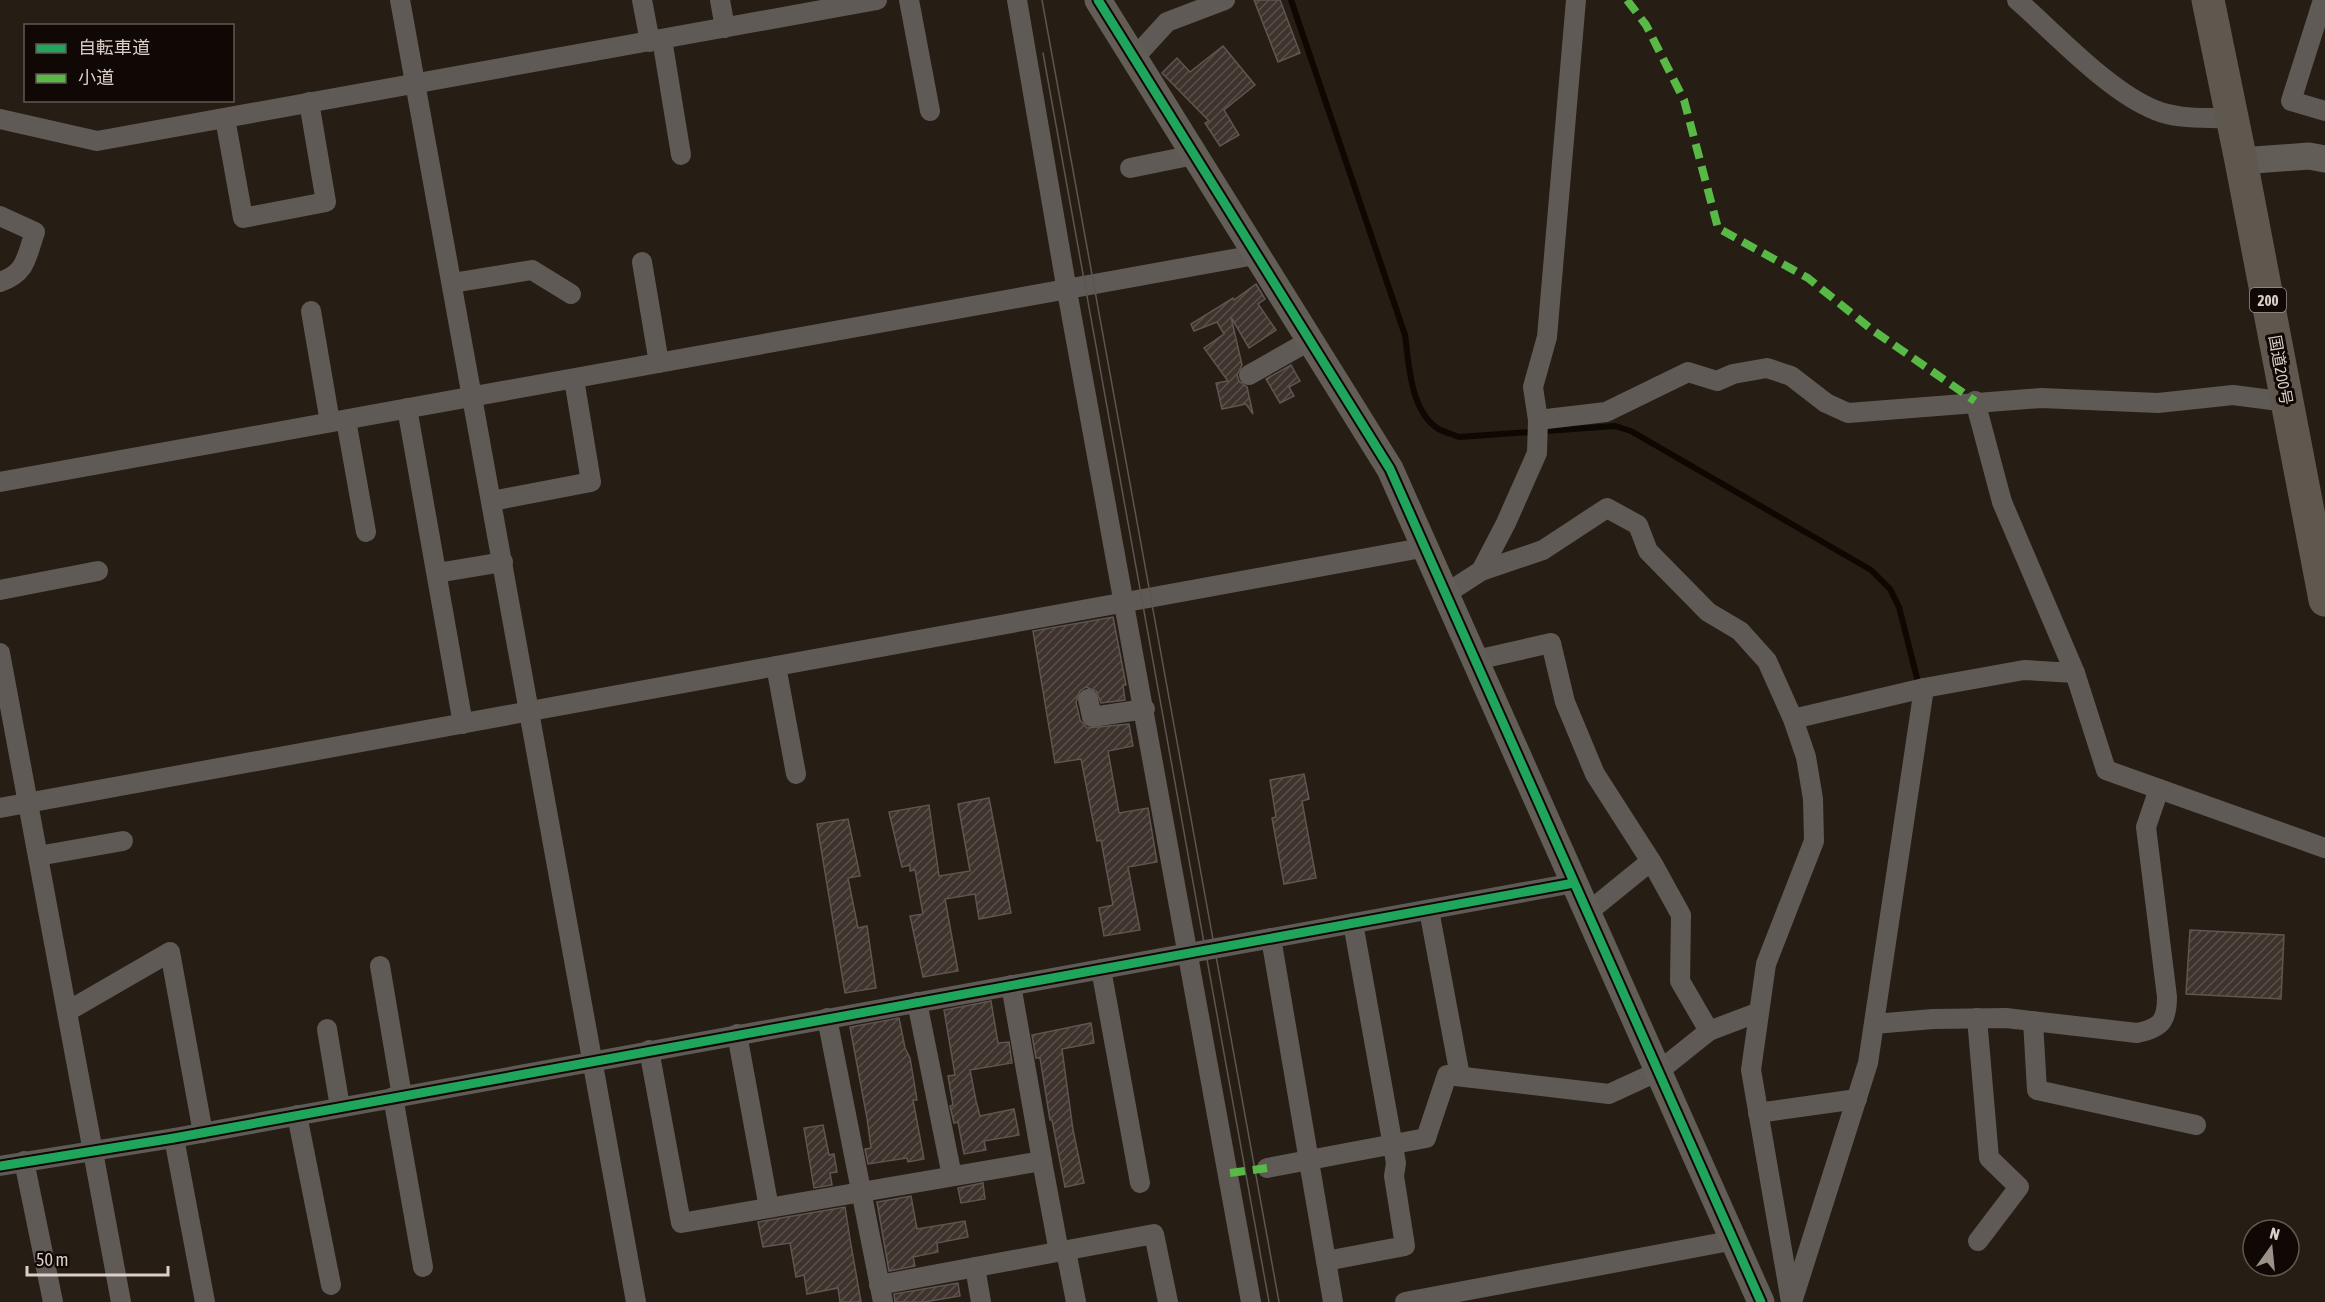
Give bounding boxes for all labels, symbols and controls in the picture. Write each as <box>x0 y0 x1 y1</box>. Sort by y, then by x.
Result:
legend <box>24 24 234 102</box>
text: 自転車道 <box>78 37 150 58</box>
text: 小道 <box>78 67 114 88</box>
road number: 200 <box>2250 288 2286 312</box>
street label: 国道200号 <box>2266 334 2296 406</box>
north arrow <box>2241 1218 2301 1278</box>
text: N <box>2268 1224 2282 1243</box>
scale bar <box>27 1239 168 1277</box>
text: 50 m <box>36 1249 68 1270</box>

